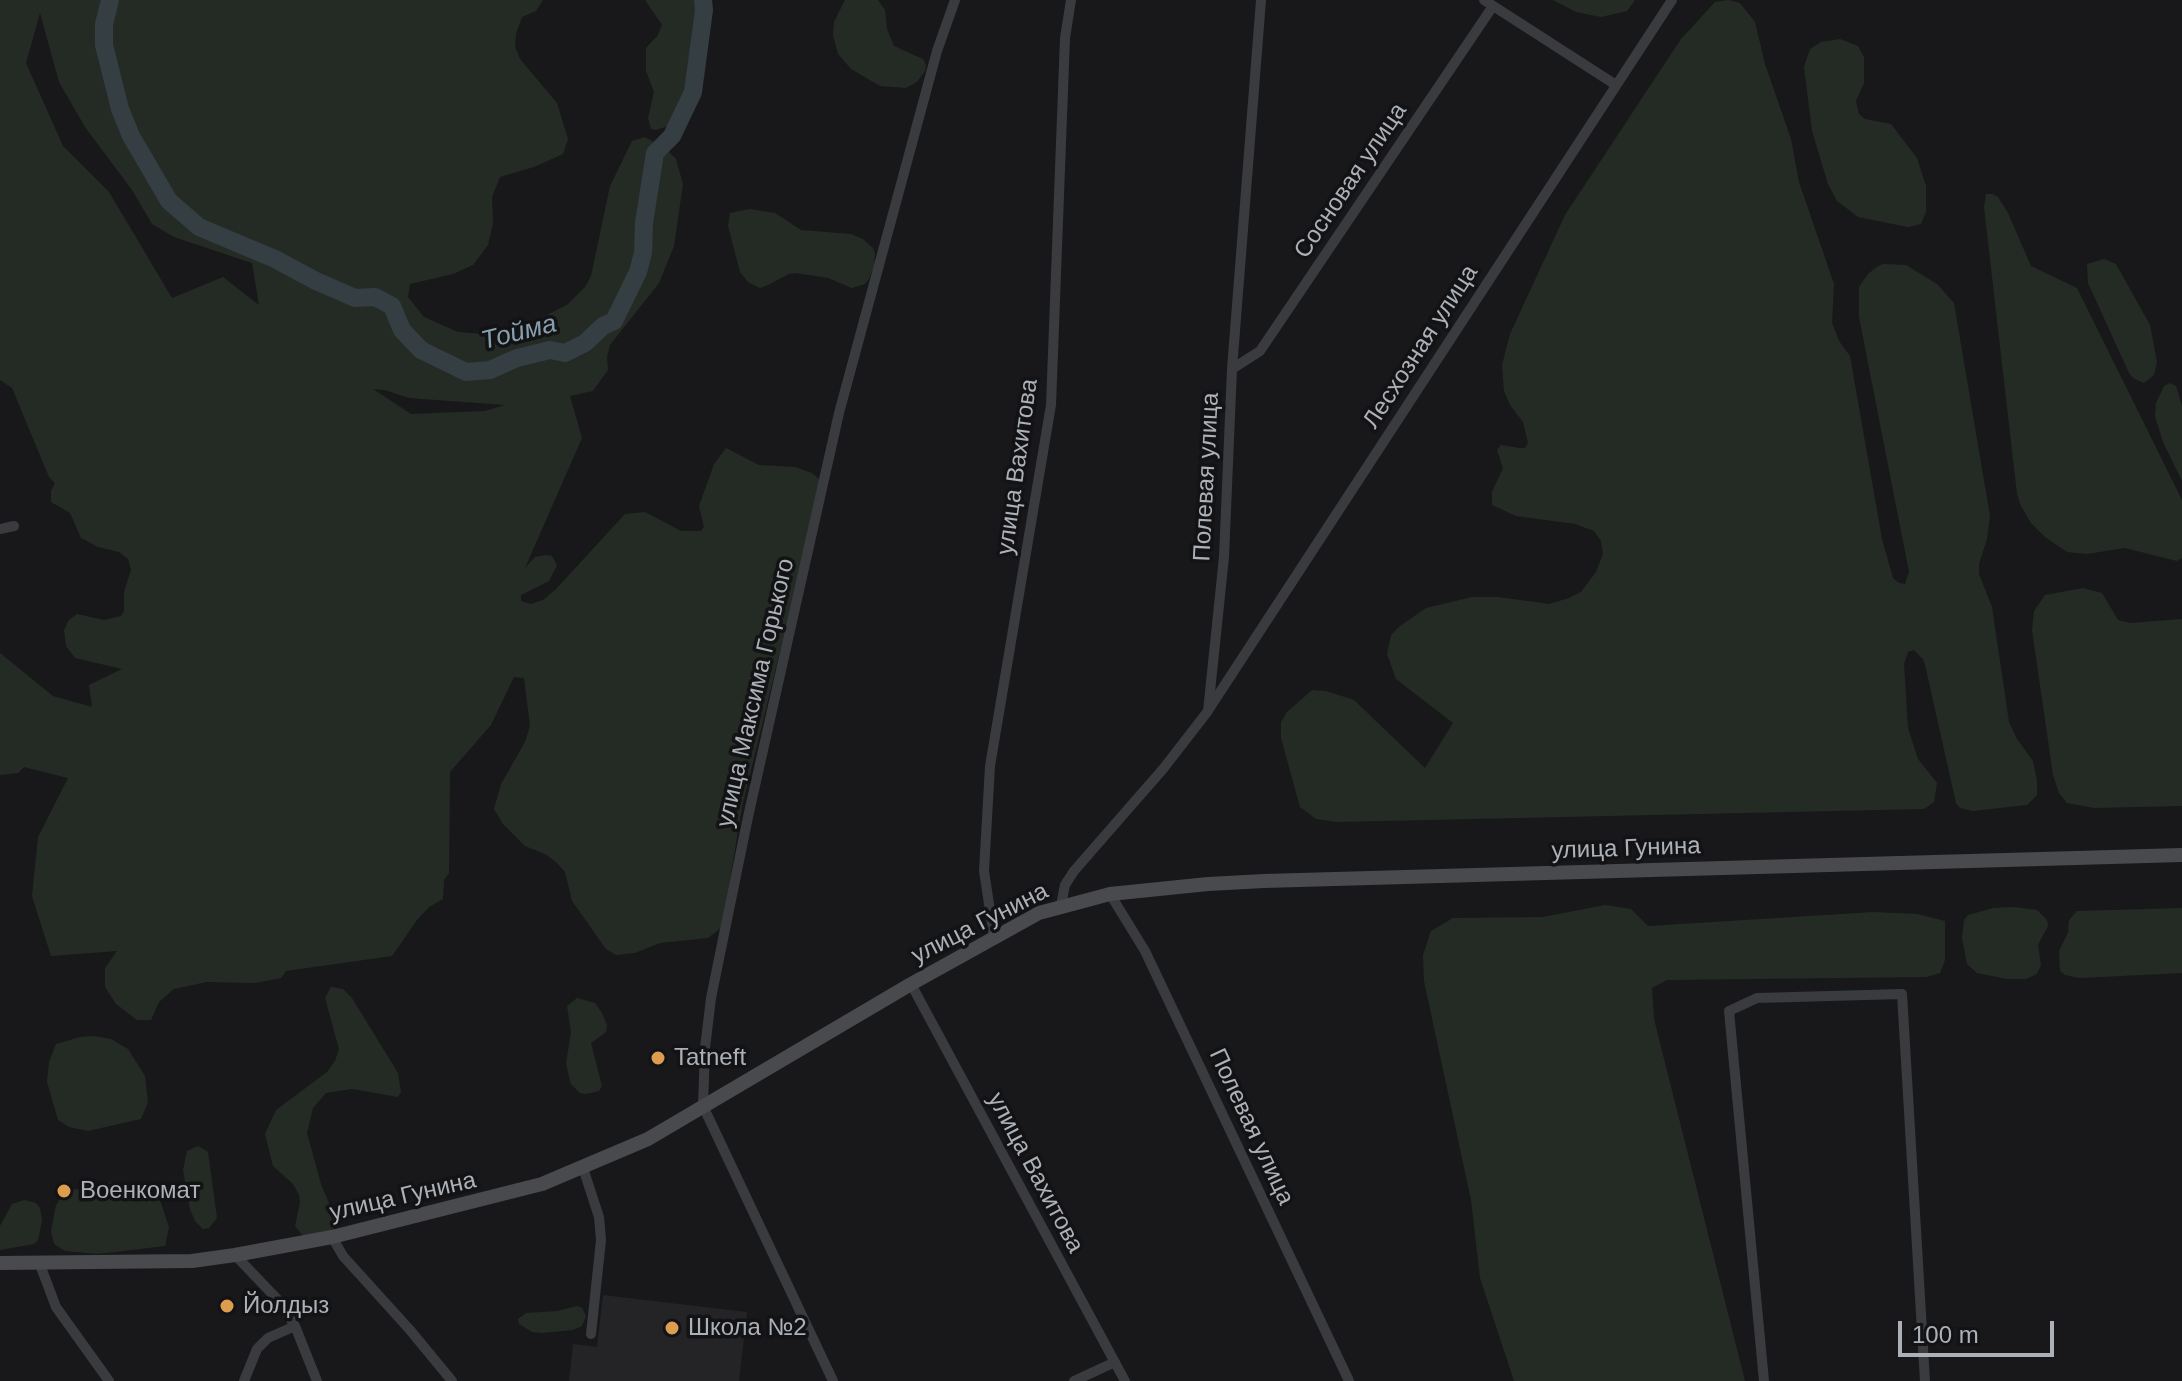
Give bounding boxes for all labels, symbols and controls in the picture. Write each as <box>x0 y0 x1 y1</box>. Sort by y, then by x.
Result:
street label: Сосновая улица <box>1289 98 1413 264</box>
street label: Лесхозная улица <box>1357 260 1485 434</box>
water label: Тойма <box>478 309 560 357</box>
street label: улица Вахитова <box>991 377 1045 557</box>
street label: Полевая улица <box>1188 392 1226 562</box>
street label: улица Максима Горького <box>711 556 801 830</box>
street label: улица Гунина <box>1551 832 1701 866</box>
street label: улица Гунина <box>907 877 1053 971</box>
place label: Tatneft <box>674 1044 746 1072</box>
street label: Полевая улица <box>1202 1044 1300 1210</box>
marker: Tatneft <box>649 1049 667 1067</box>
street label: улица Вахитова <box>981 1088 1089 1258</box>
street label: улица Гунина <box>327 1166 479 1228</box>
place label: Военкомат <box>80 1177 200 1205</box>
marker: Военкомат <box>55 1182 73 1200</box>
place label: Йолдыз <box>243 1292 329 1320</box>
marker: Йолдыз <box>218 1297 236 1315</box>
scale bar <box>1902 1305 2058 1355</box>
place label: Школа №2 <box>688 1314 807 1342</box>
marker: Школа №2 <box>663 1319 681 1337</box>
text: 100 m <box>1912 1321 1979 1348</box>

